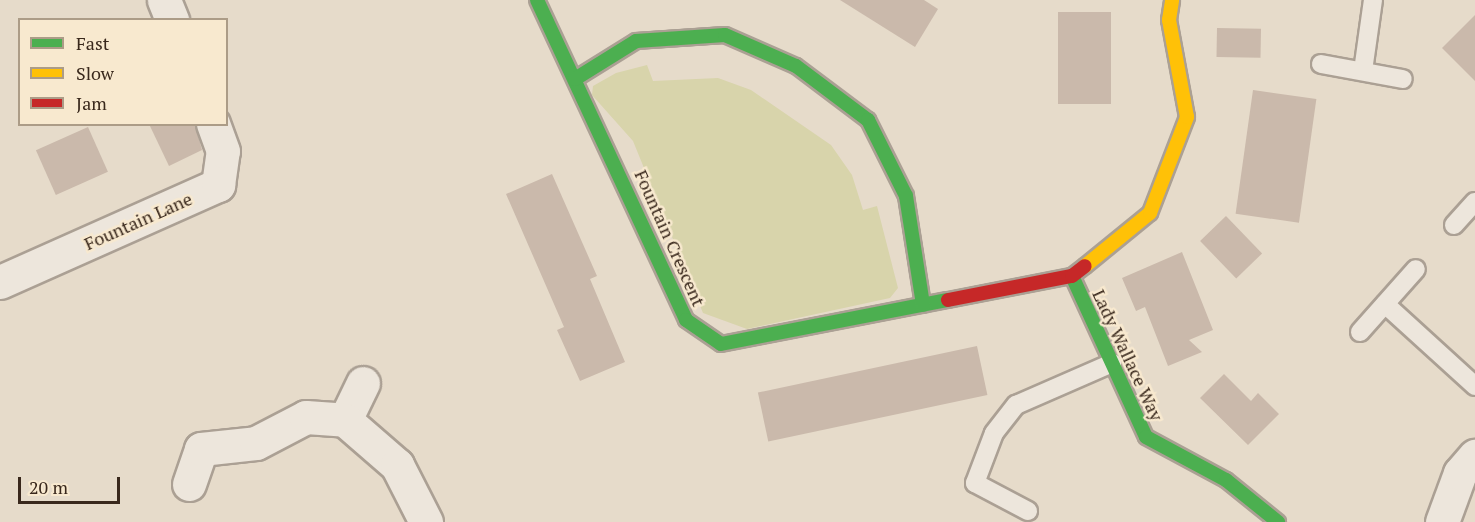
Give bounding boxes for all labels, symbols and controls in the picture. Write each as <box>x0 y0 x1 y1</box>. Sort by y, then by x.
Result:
legend <box>18 18 228 126</box>
text: Fast <box>76 31 109 55</box>
text: Slow <box>76 61 114 85</box>
text: Jam <box>76 91 107 115</box>
street label: Fountain Crescent <box>630 167 710 309</box>
street label: Fountain Lane <box>81 188 195 254</box>
street label: Lady Wallace Way <box>1088 286 1168 424</box>
scale bar <box>21 465 123 503</box>
text: 20 m <box>29 475 68 499</box>

